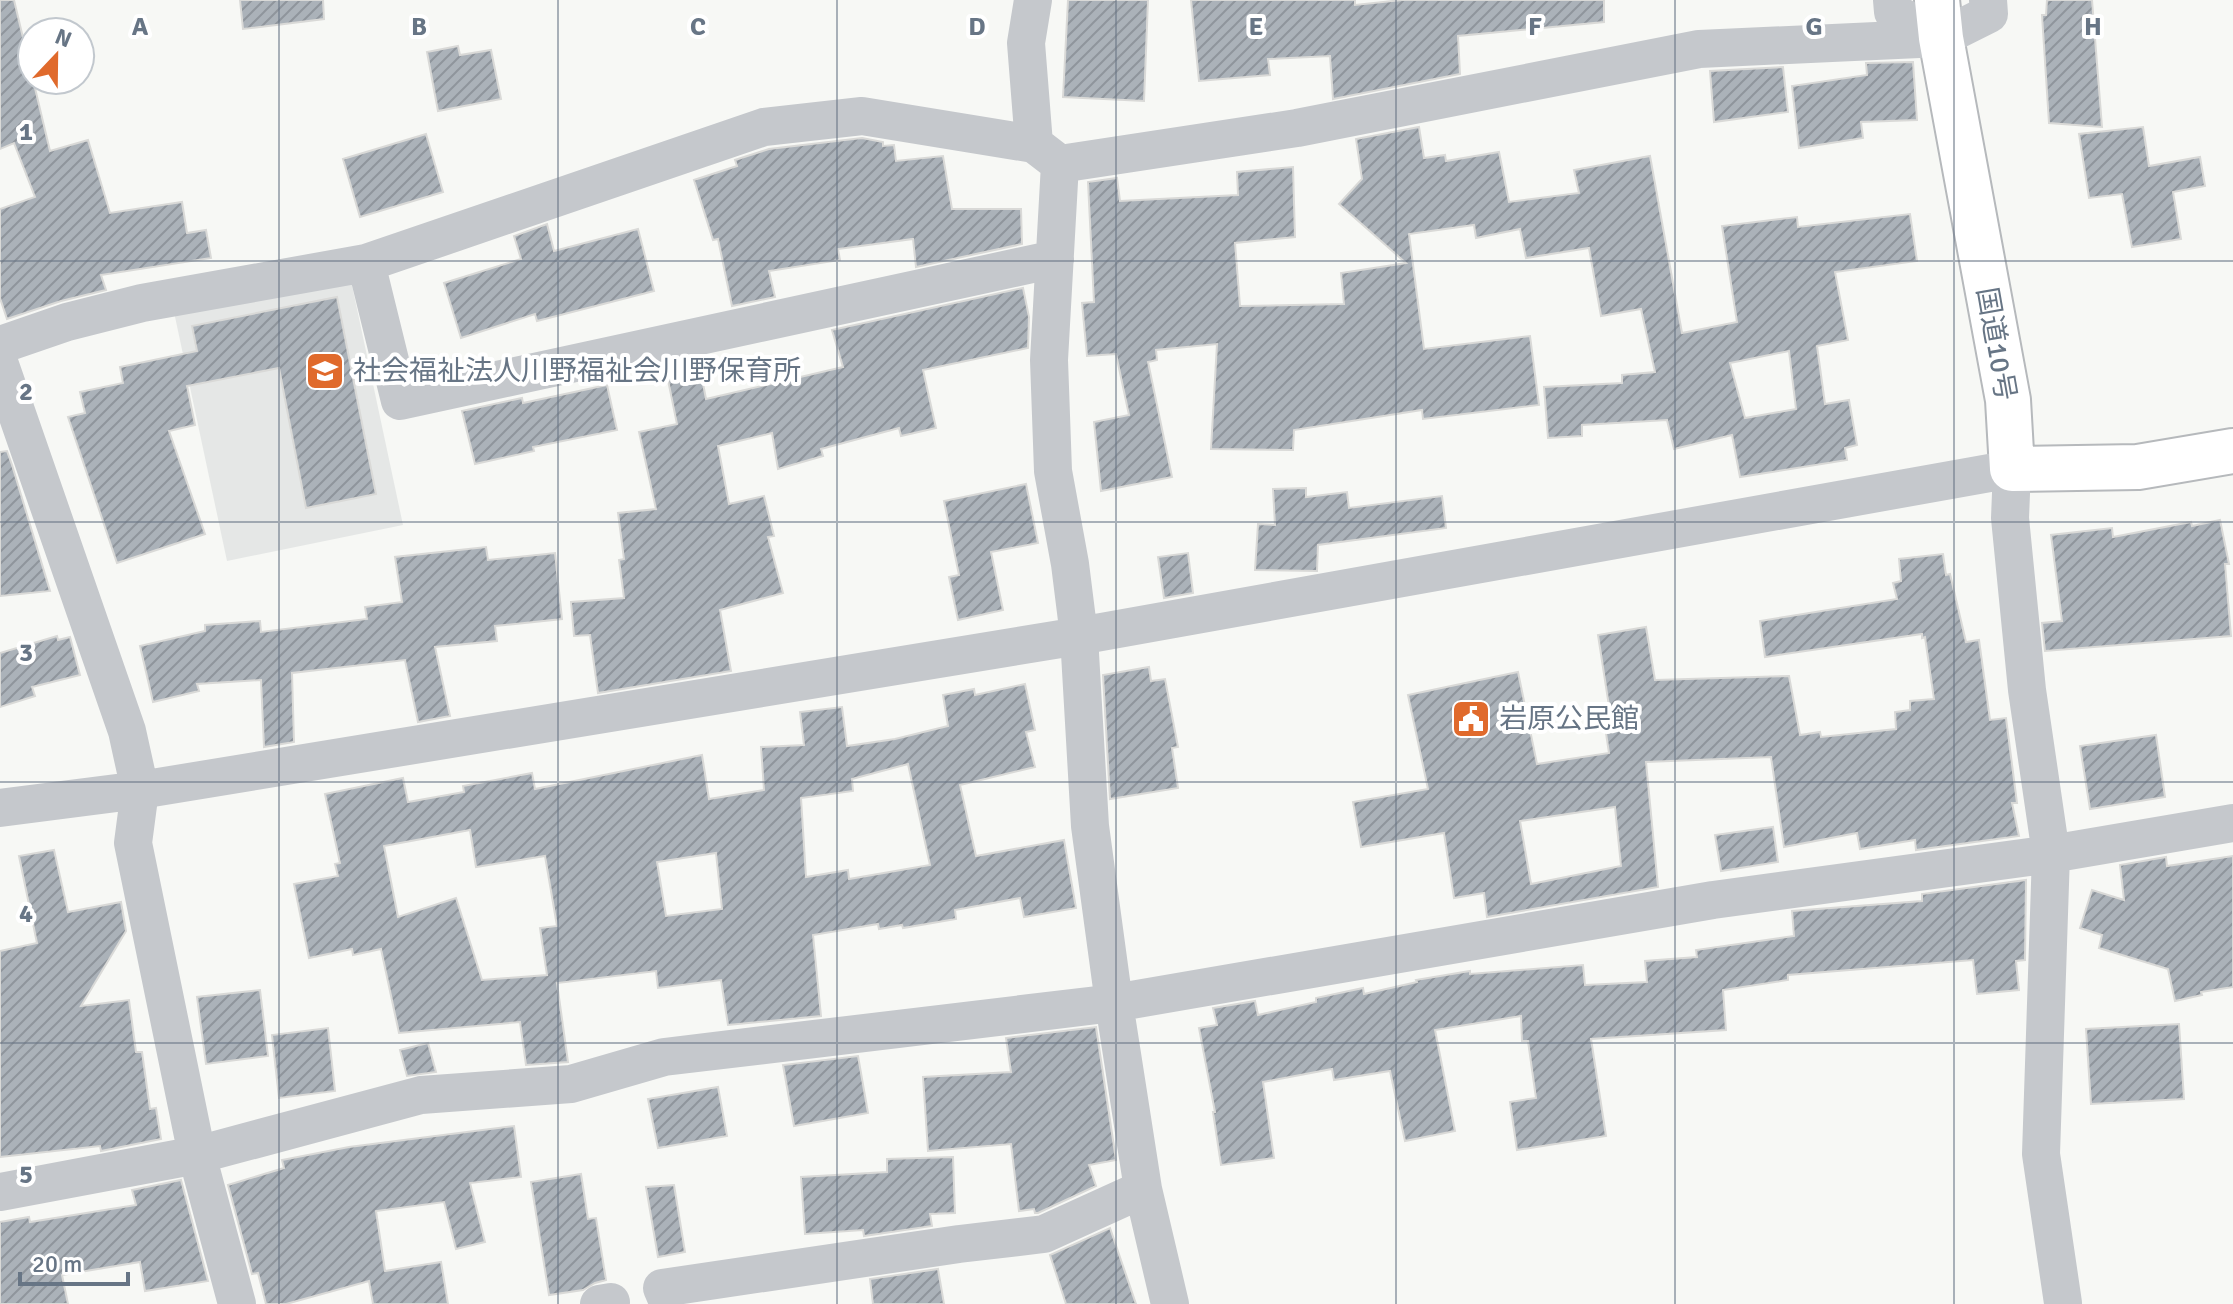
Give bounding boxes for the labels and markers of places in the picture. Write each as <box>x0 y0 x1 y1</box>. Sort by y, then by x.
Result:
school or university icon: 社会福祉法人川野福祉会川野保育所 <box>304 350 346 392</box>
place label: 社会福祉法人川野福祉会川野保育所 <box>353 354 801 388</box>
public building icon: 岩原公民館 <box>1450 698 1492 740</box>
place label: 岩原公民館 <box>1499 702 1639 736</box>

